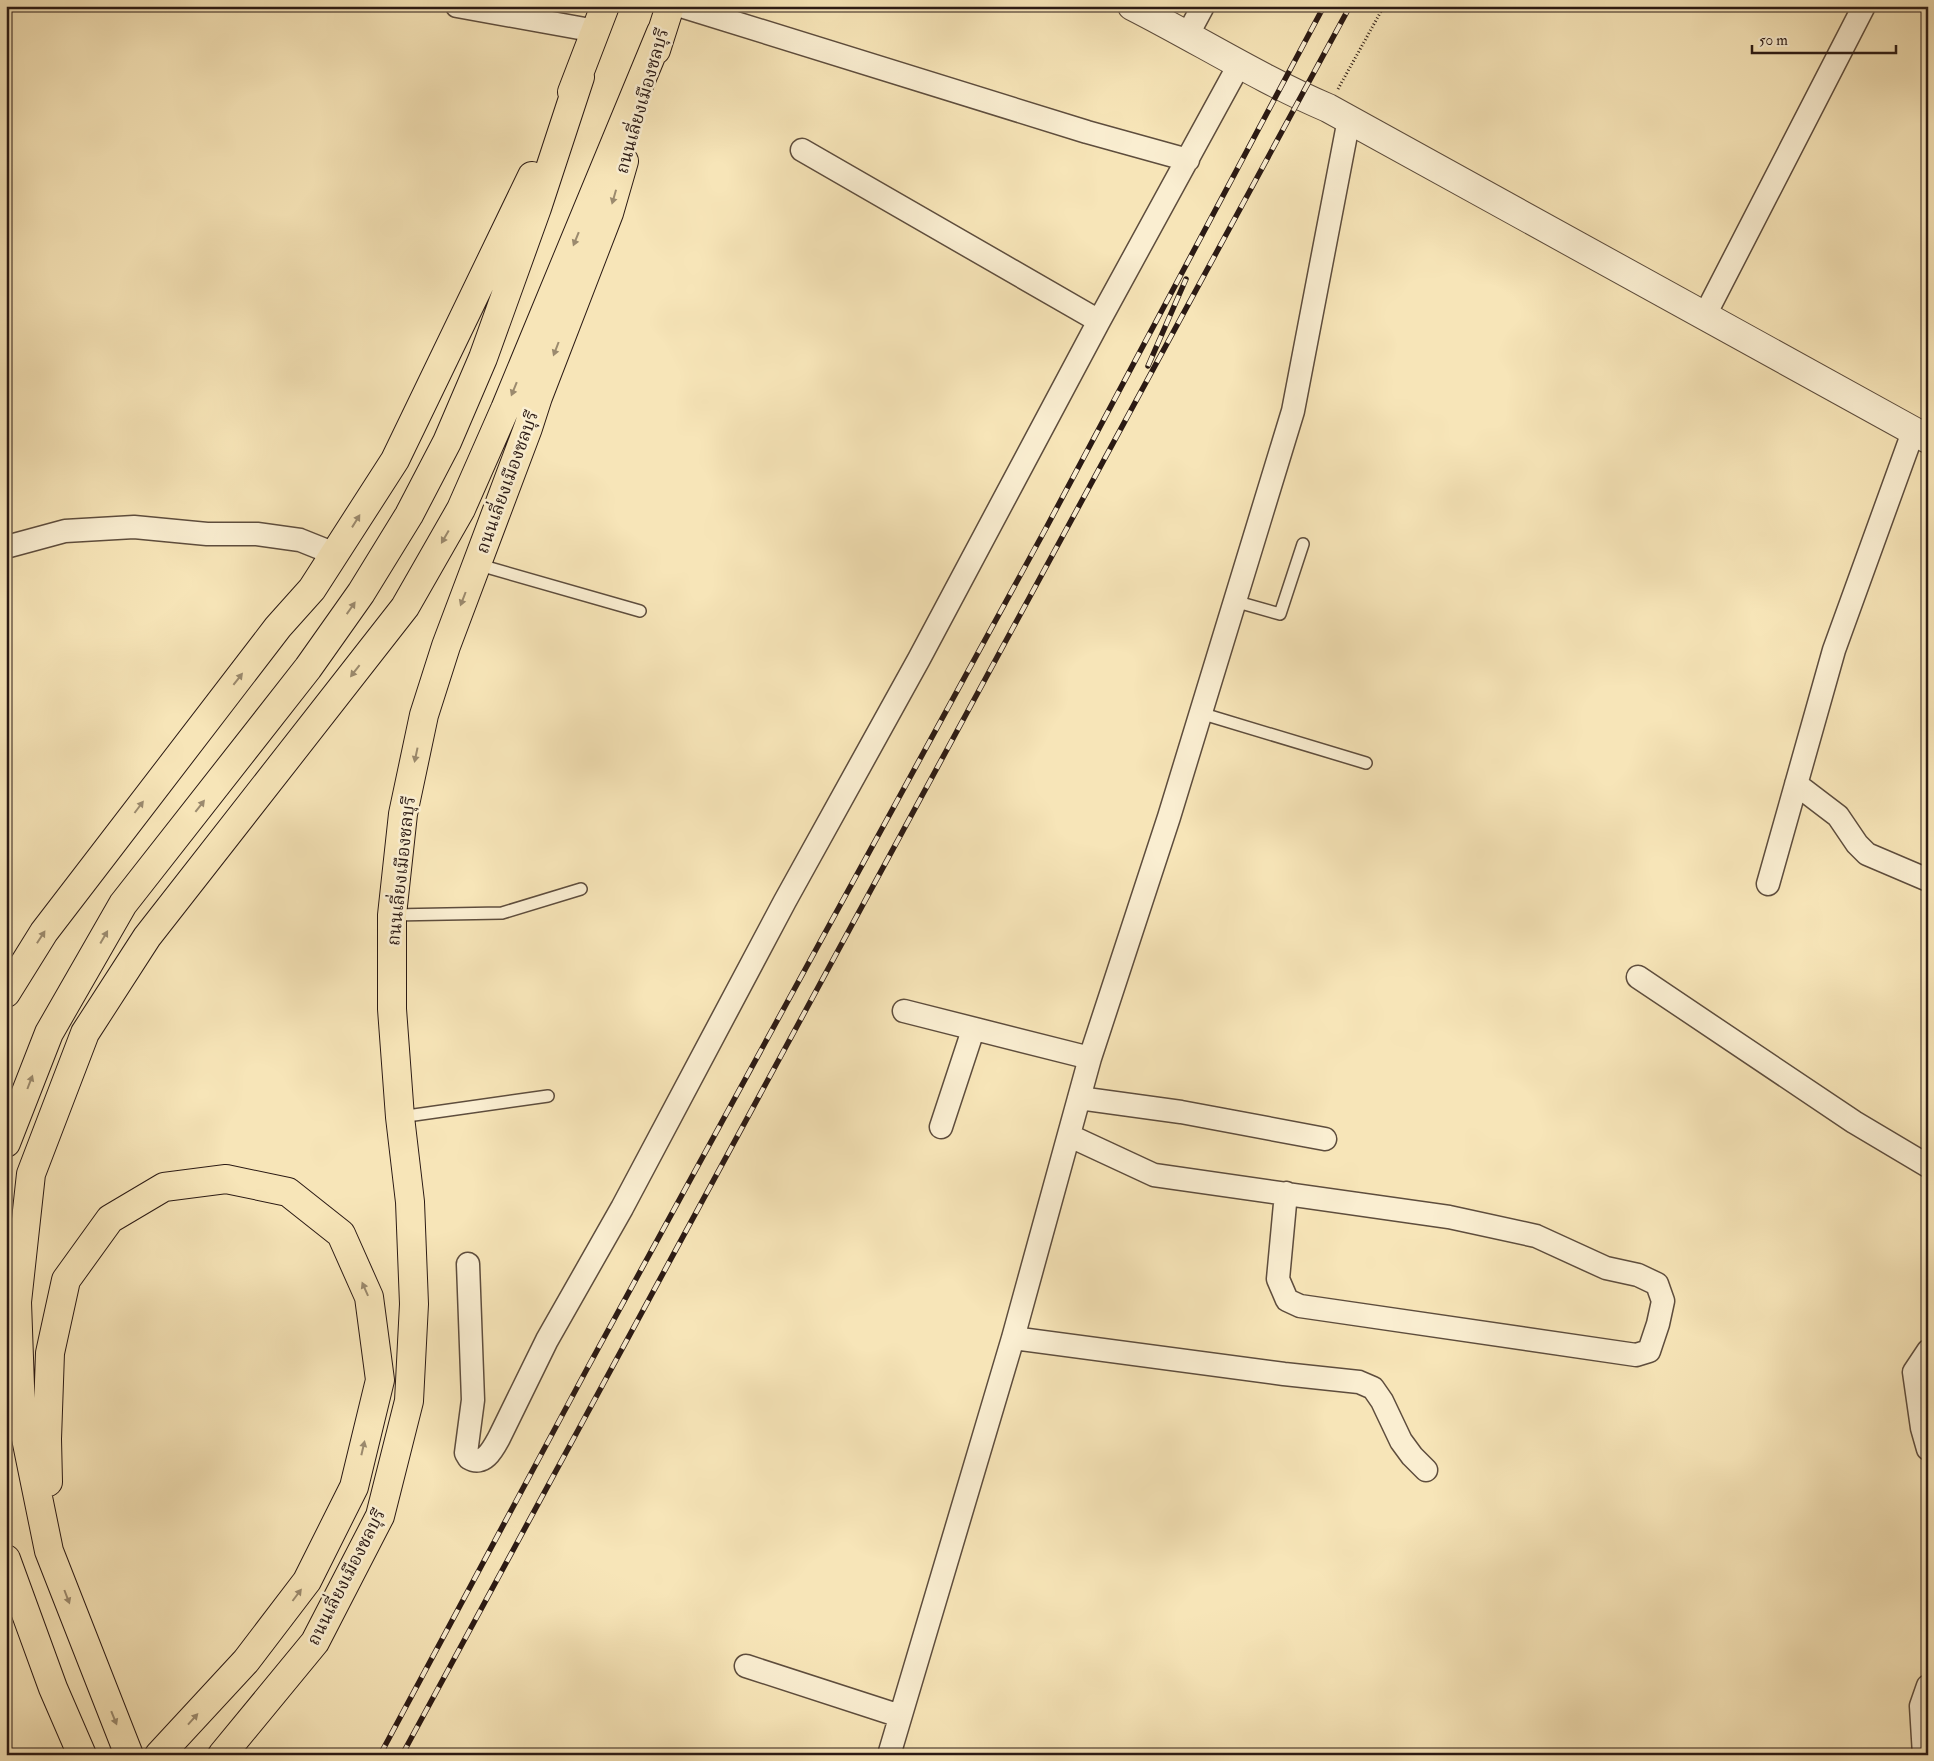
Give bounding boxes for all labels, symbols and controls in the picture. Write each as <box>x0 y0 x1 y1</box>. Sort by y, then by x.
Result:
scale bar <box>1752 22 1895 54</box>
street label: ถนนเลี่ยงเมืองชลบุรี <box>608 25 674 177</box>
text: 50 m <box>1759 31 1788 50</box>
one-way arrow <box>609 189 617 204</box>
one-way arrow <box>571 232 579 246</box>
one-way arrow <box>552 342 560 357</box>
one-way arrow <box>509 382 517 396</box>
street label: ถนนเลี่ยงเมืองชลบุรี <box>468 407 544 557</box>
one-way arrow <box>352 514 361 527</box>
one-way arrow <box>441 530 450 543</box>
one-way arrow <box>459 592 466 607</box>
one-way arrow <box>346 601 356 614</box>
one-way arrow <box>350 664 361 677</box>
one-way arrow <box>233 672 244 685</box>
one-way arrow <box>411 747 419 763</box>
street label: ถนนเลี่ยงเมืองชลบุรี <box>379 795 421 947</box>
one-way arrow <box>134 800 144 814</box>
one-way arrow <box>194 800 205 813</box>
one-way arrow <box>36 930 46 944</box>
one-way arrow <box>100 930 108 945</box>
one-way arrow <box>27 1075 35 1089</box>
one-way arrow <box>361 1282 369 1296</box>
one-way arrow <box>360 1440 368 1455</box>
street label: ถนนเลี่ยงเมืองชลบุรี <box>299 1504 391 1649</box>
one-way arrow <box>291 1588 302 1601</box>
one-way arrow <box>63 1589 71 1604</box>
one-way arrow <box>110 1711 118 1726</box>
one-way arrow <box>187 1714 199 1726</box>

